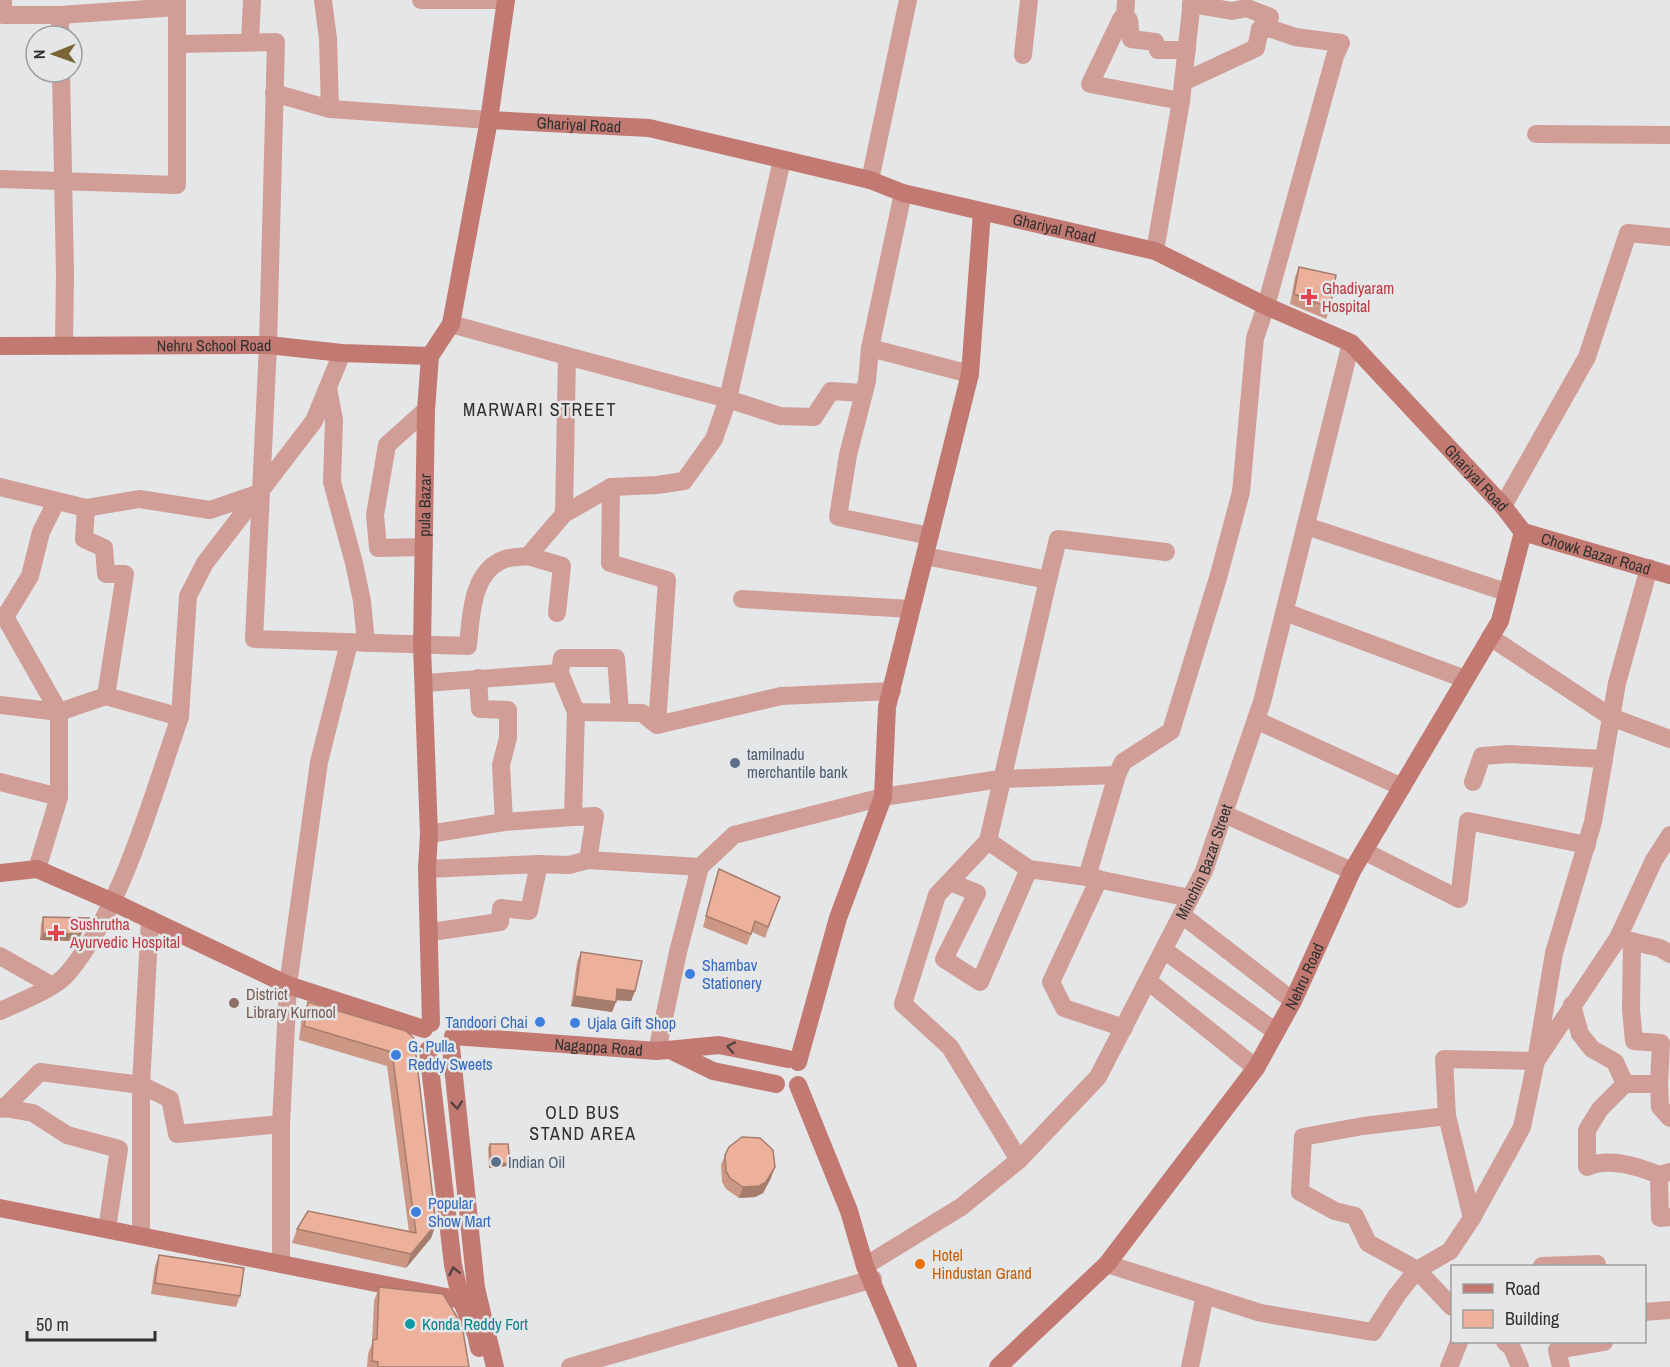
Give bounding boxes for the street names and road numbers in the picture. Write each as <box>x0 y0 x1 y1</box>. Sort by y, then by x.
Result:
street label: Ghariyal Road <box>536 111 622 138</box>
street label: Ghariyal Road <box>1011 208 1098 248</box>
street label: Nehru School Road <box>157 334 271 356</box>
street label: Ghariyal Road <box>1440 439 1513 516</box>
street label: pula Bazar <box>413 473 436 537</box>
street label: Chowk Bazar Road <box>1539 527 1653 580</box>
street label: Minchin Bazar Street <box>1170 801 1237 923</box>
street label: Nehru Road <box>1279 939 1329 1013</box>
street label: Nagappa Road <box>554 1032 643 1061</box>

